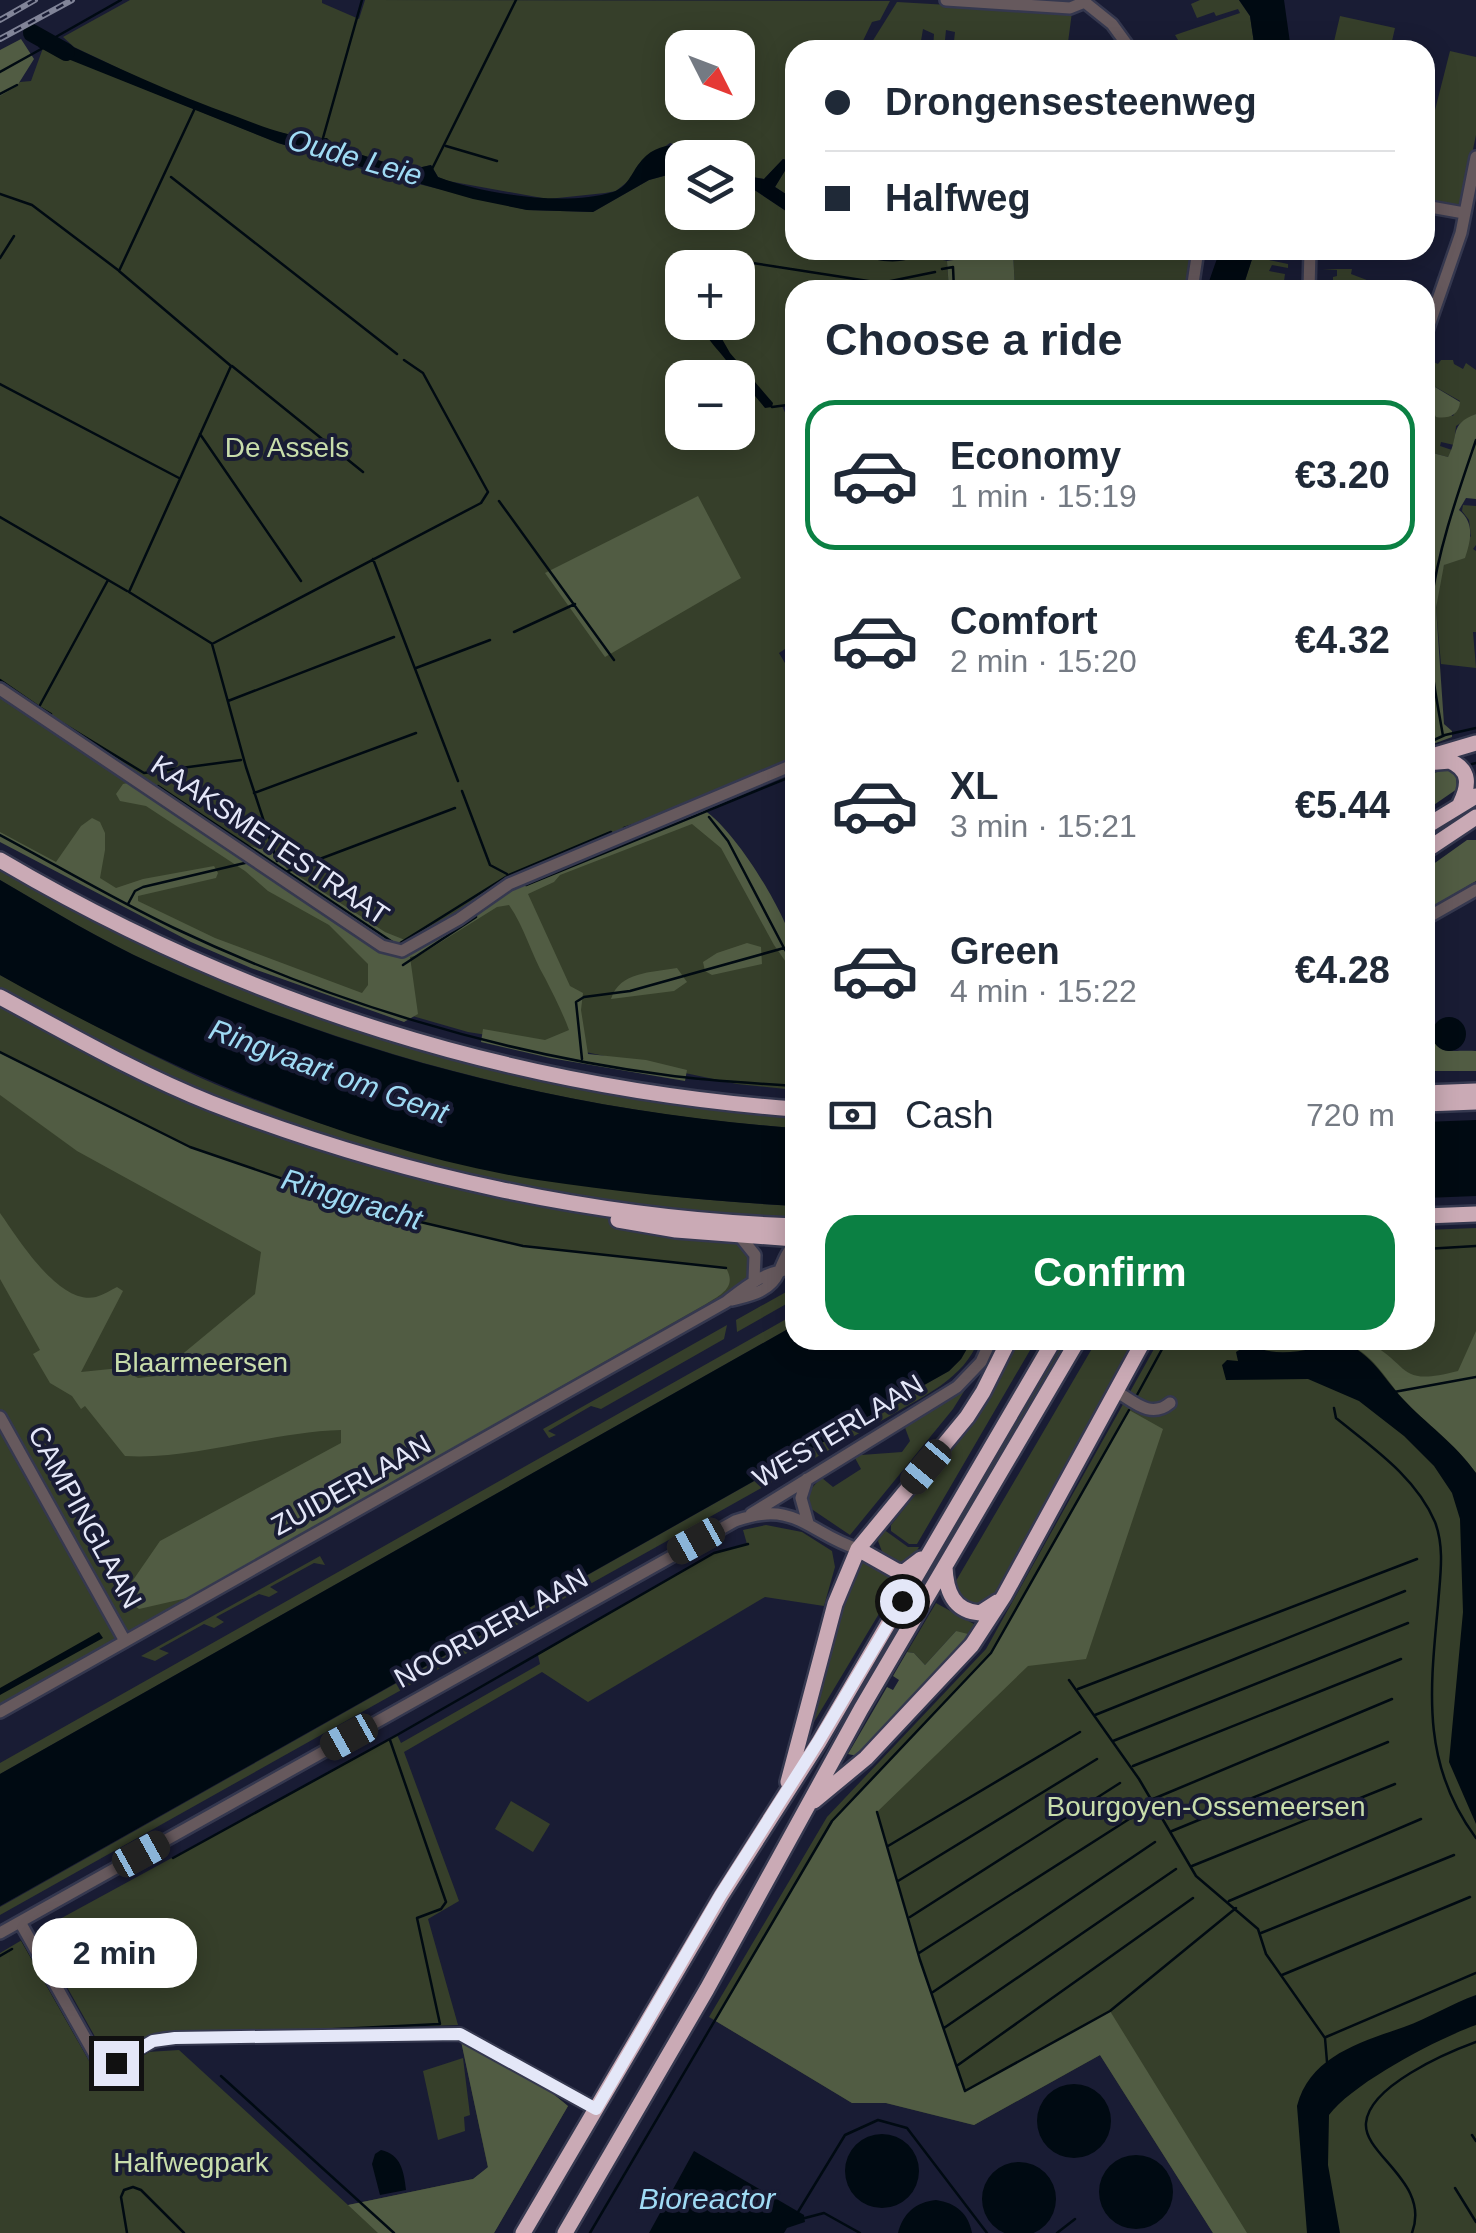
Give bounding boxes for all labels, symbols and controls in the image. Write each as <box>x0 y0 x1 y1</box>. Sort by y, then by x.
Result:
north arrow <box>665 30 755 120</box>
map controls <box>665 30 755 450</box>
text: Drongensesteenweg <box>885 81 1257 123</box>
water label: Oude Leie <box>284 122 426 192</box>
button: layers <box>665 140 755 230</box>
text: Halfweg <box>885 177 1031 219</box>
button: + <box>665 250 755 340</box>
text: Choose a ride <box>825 314 1123 365</box>
button: − <box>665 360 755 450</box>
icon: car <box>830 430 920 520</box>
park label: De Assels <box>225 432 349 463</box>
text: Economy <box>950 435 1121 477</box>
text: €3.20 <box>1295 454 1390 496</box>
text: 1 min · 15:19 <box>950 478 1137 514</box>
icon: car <box>830 595 920 685</box>
text: Comfort <box>950 600 1098 642</box>
text: €4.32 <box>1295 619 1390 661</box>
text: 2 min · 15:20 <box>950 643 1137 679</box>
street label: KAAKSMETESTRAAT <box>145 749 395 931</box>
icon: car <box>830 760 920 850</box>
text: XL <box>950 765 999 807</box>
text: €5.44 <box>1295 784 1390 826</box>
text: 3 min · 15:21 <box>950 808 1137 844</box>
icon: car <box>830 925 920 1015</box>
text: Green <box>950 930 1060 972</box>
text: €4.28 <box>1295 949 1390 991</box>
text: 4 min · 15:22 <box>950 973 1137 1009</box>
water label: Ringvaart om Gent <box>205 1012 455 1130</box>
icon: cash <box>825 1088 880 1143</box>
text: Cash <box>905 1094 994 1136</box>
text: 720 m <box>1306 1097 1395 1133</box>
water label: Ringgracht <box>278 1162 428 1236</box>
button: Confirm <box>825 1215 1395 1330</box>
park label: Blaarmeersen <box>114 1347 288 1378</box>
street label: WESTERLAAN <box>747 1368 929 1494</box>
street label: CAMPINGLAAN <box>22 1420 148 1614</box>
street label: ZUIDERLAAN <box>266 1428 436 1542</box>
car <box>895 1434 957 1500</box>
car <box>662 1513 730 1569</box>
street label: NOORDERLAAN <box>389 1562 593 1694</box>
route start <box>880 1579 925 1624</box>
car <box>315 1709 383 1765</box>
park label: Bourgoyen-Ossemeersen <box>1046 1791 1366 1822</box>
car <box>107 1826 175 1882</box>
callout: 2 min <box>34 1918 198 1988</box>
text: 2 min <box>73 1935 156 1971</box>
route end <box>94 2041 139 2086</box>
park label: Halfwegpark <box>113 2147 270 2178</box>
water label: Bioreactor <box>639 2182 776 2215</box>

